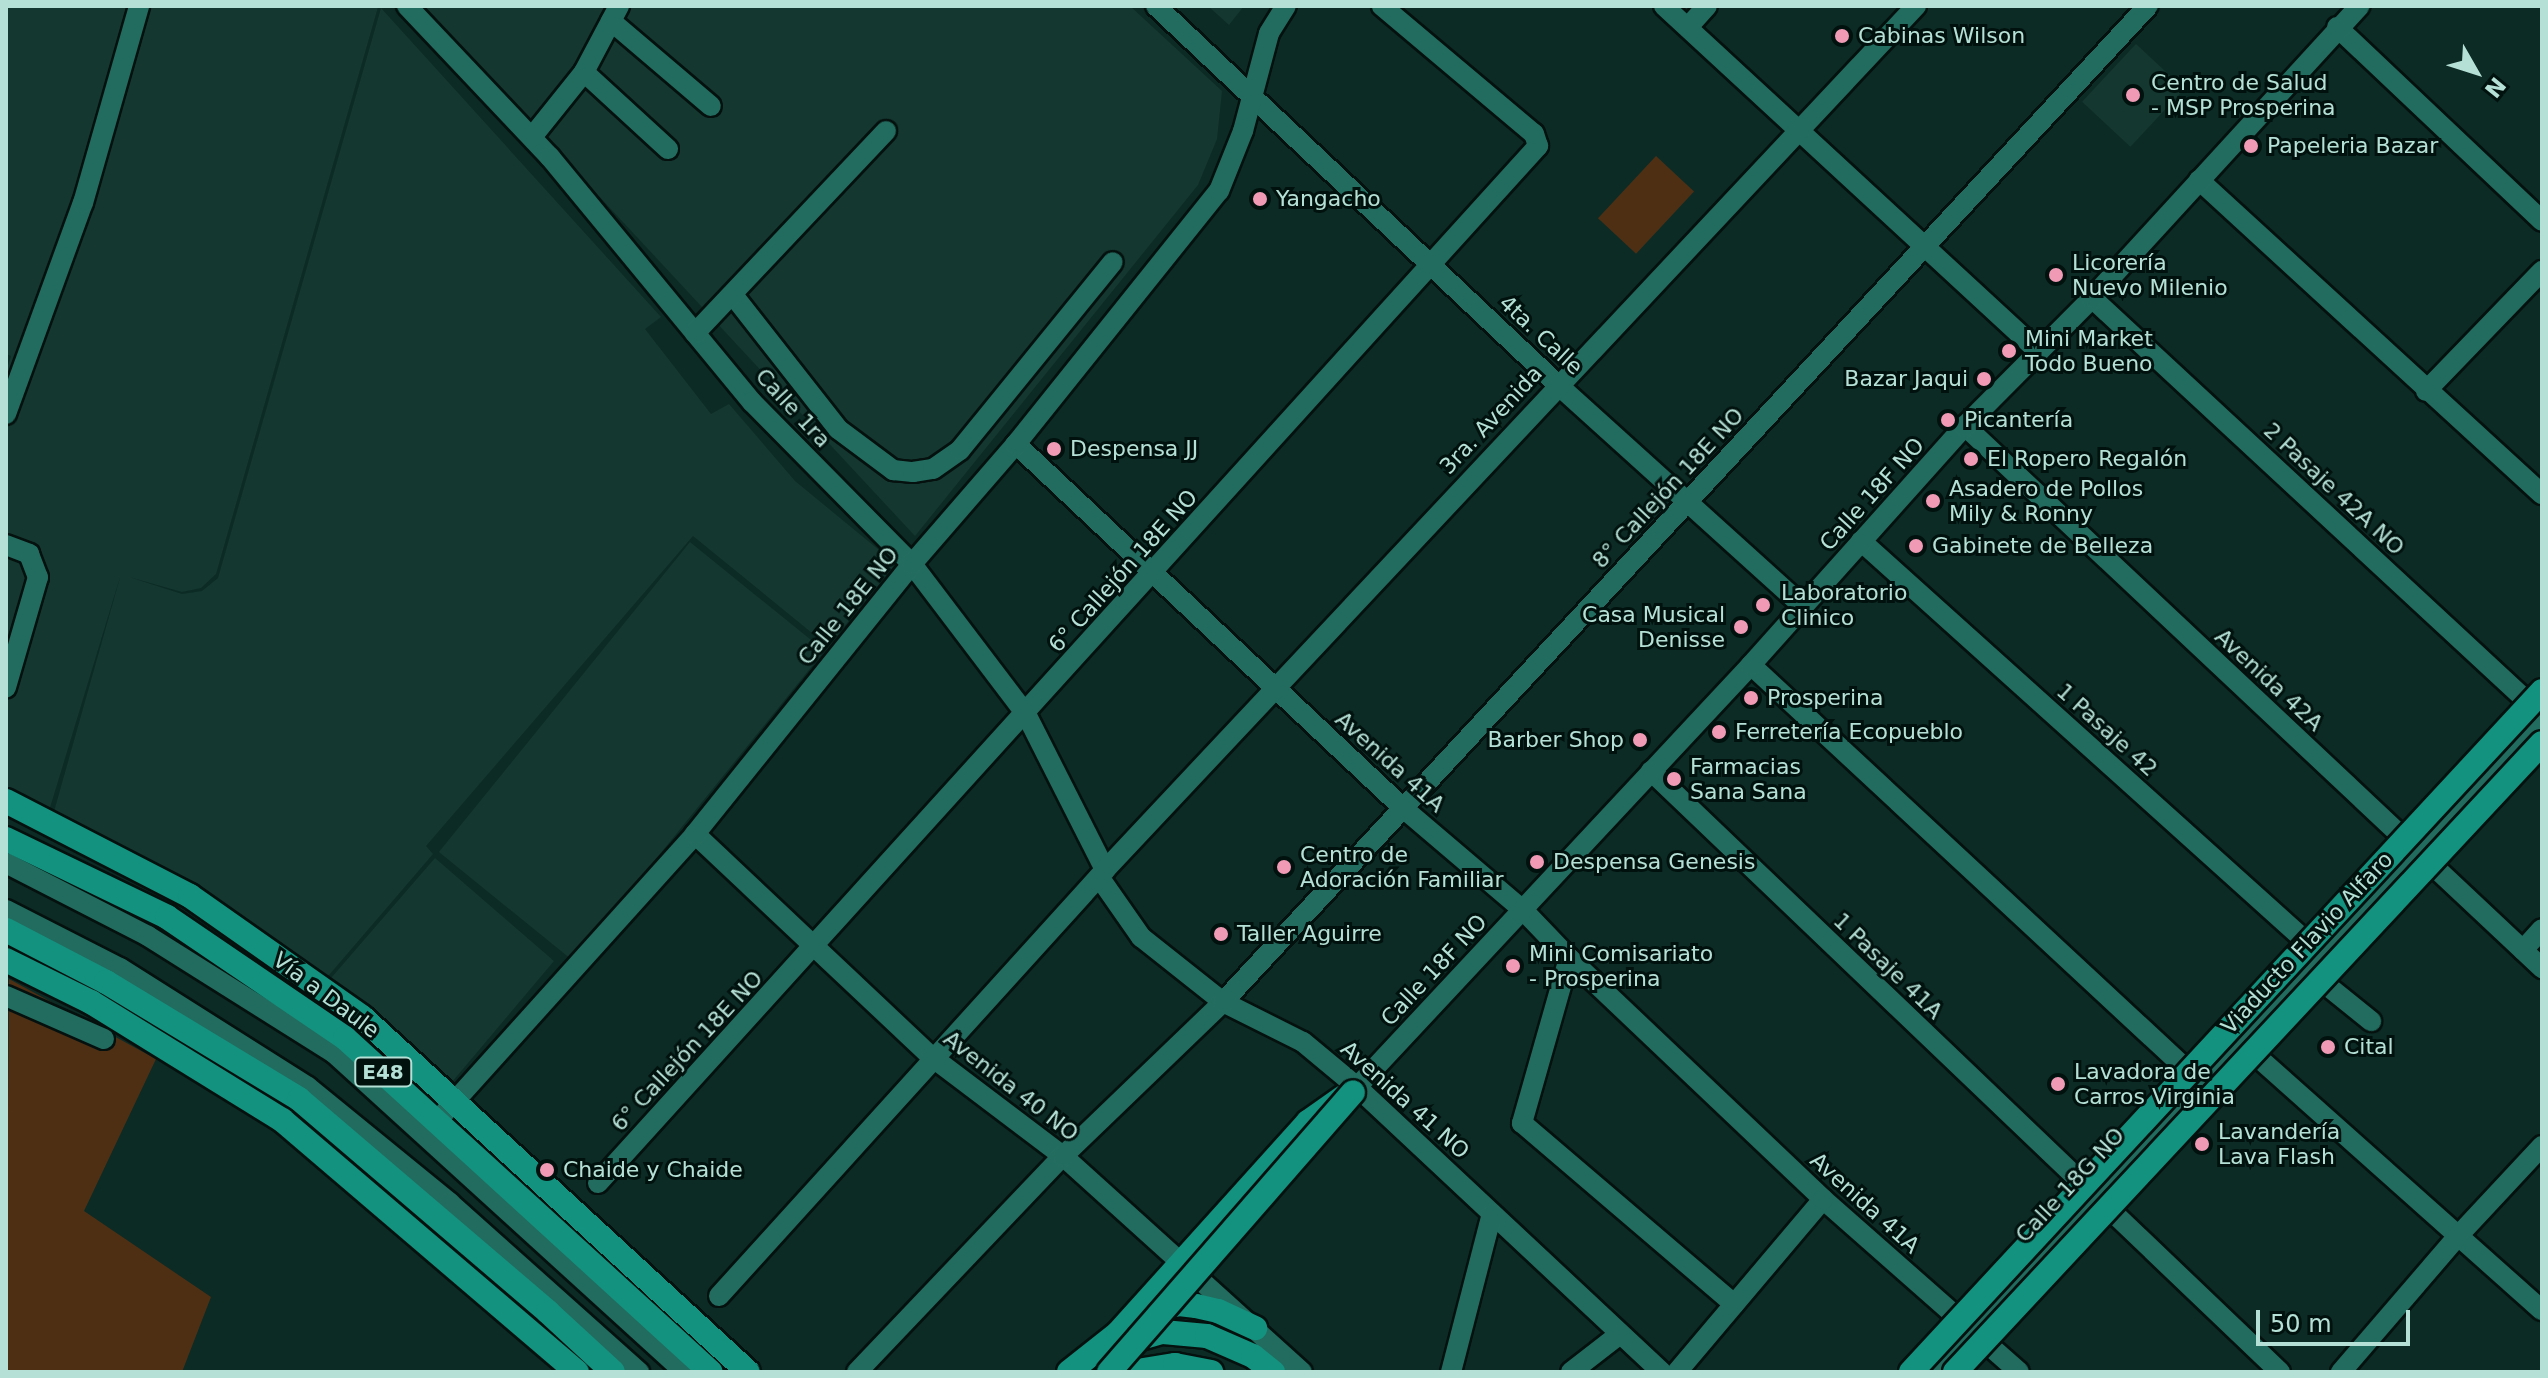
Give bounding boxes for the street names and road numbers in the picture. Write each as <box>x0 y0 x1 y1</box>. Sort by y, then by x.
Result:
street label: 4ta. Calle <box>1494 290 1588 380</box>
street label: 3ra. Avenida <box>1434 360 1548 480</box>
street label: Calle 1ra <box>750 363 836 453</box>
street label: 8° Callejón 18E NO <box>1587 402 1749 574</box>
street label: 2 Pasaje 42A NO <box>2258 417 2410 561</box>
street label: Calle 18F NO <box>1814 432 1930 556</box>
street label: 6° Callejón 18E NO <box>1043 484 1203 658</box>
street label: Calle 18E NO <box>792 542 904 670</box>
street label: Avenida 42A <box>2210 623 2328 737</box>
street label: 1 Pasaje 42 <box>2051 678 2163 782</box>
street label: Avenida 41A <box>1330 706 1450 818</box>
street label: Viaducto Flavio Alfaro <box>2216 846 2398 1040</box>
street label: 1 Pasaje 41A <box>1828 907 1948 1025</box>
street label: Calle 18F NO <box>1376 909 1492 1031</box>
street label: Vía a Daule <box>268 947 384 1043</box>
street label: 6° Callejón 18E NO <box>606 965 768 1137</box>
street label: Avenida 40 NO <box>938 1025 1084 1147</box>
street label: Avenida 41 NO <box>1335 1035 1475 1165</box>
road number: E48 <box>353 1056 413 1088</box>
street label: Calle 18G NO <box>2010 1122 2130 1248</box>
street label: Avenida 41A <box>1805 1147 1925 1259</box>

